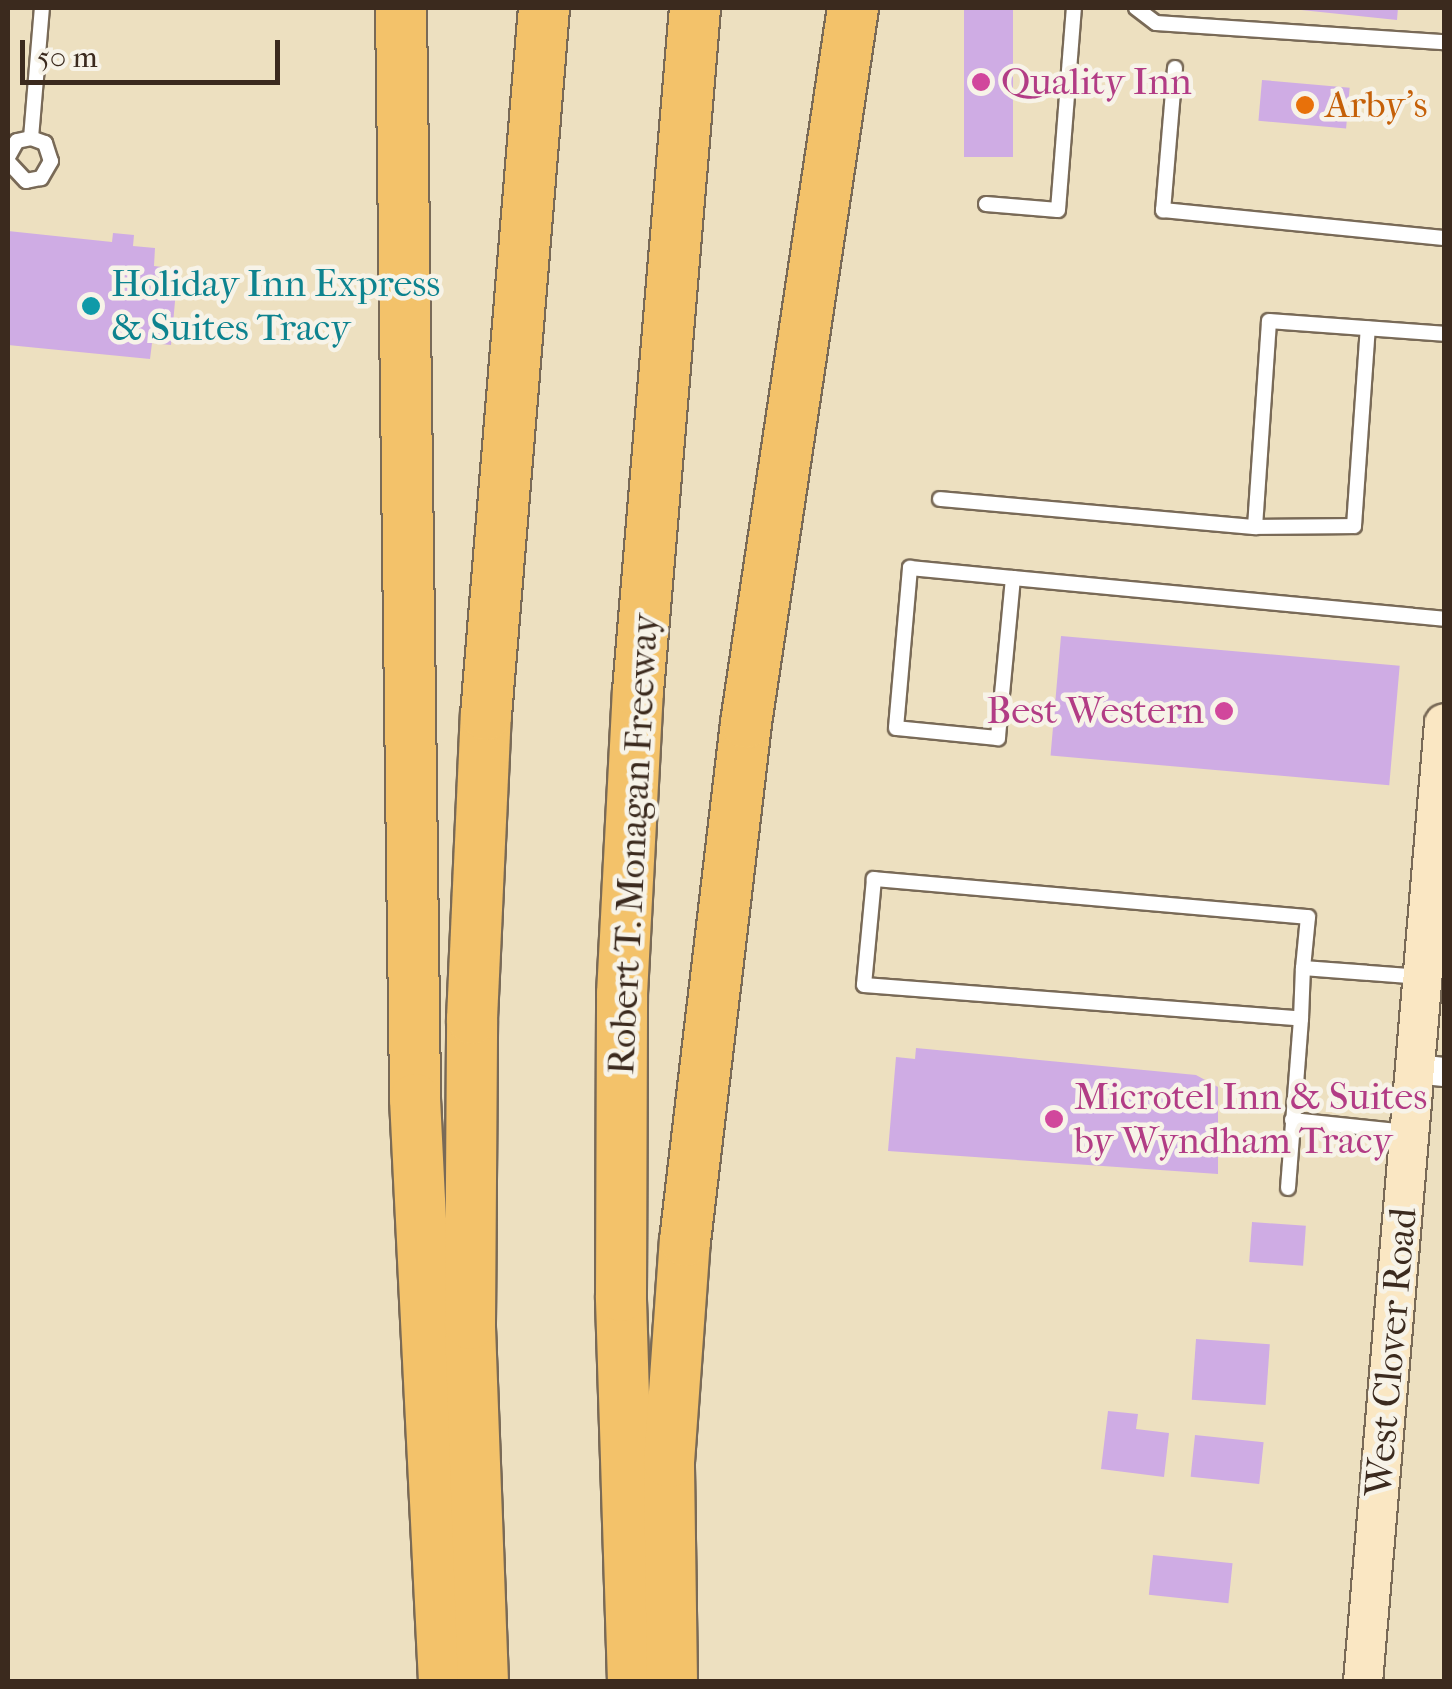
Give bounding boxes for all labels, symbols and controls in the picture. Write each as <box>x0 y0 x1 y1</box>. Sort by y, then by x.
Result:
scale bar <box>25 20 285 82</box>
text: 50 m <box>37 40 98 75</box>
place label: Quality Inn <box>1001 59 1192 105</box>
marker: Quality Inn <box>970 71 992 93</box>
place label: Arby's <box>1325 82 1428 128</box>
marker: Arby's <box>1294 94 1316 116</box>
place label: Holiday Inn Express & Suites Tracy <box>111 261 440 350</box>
marker: Holiday Inn Express & Suites Tracy <box>80 295 102 317</box>
street label: Robert T. Monagan Freeway <box>598 612 668 1076</box>
place label: Best Western <box>987 688 1204 734</box>
marker: Best Western <box>1213 700 1235 722</box>
place label: Microtel Inn & Suites by Wyndham Tracy <box>1074 1074 1427 1164</box>
marker: Microtel Inn & Suites by Wyndham Tracy <box>1043 1108 1065 1130</box>
street label: West Clover Road <box>1356 1206 1426 1498</box>

